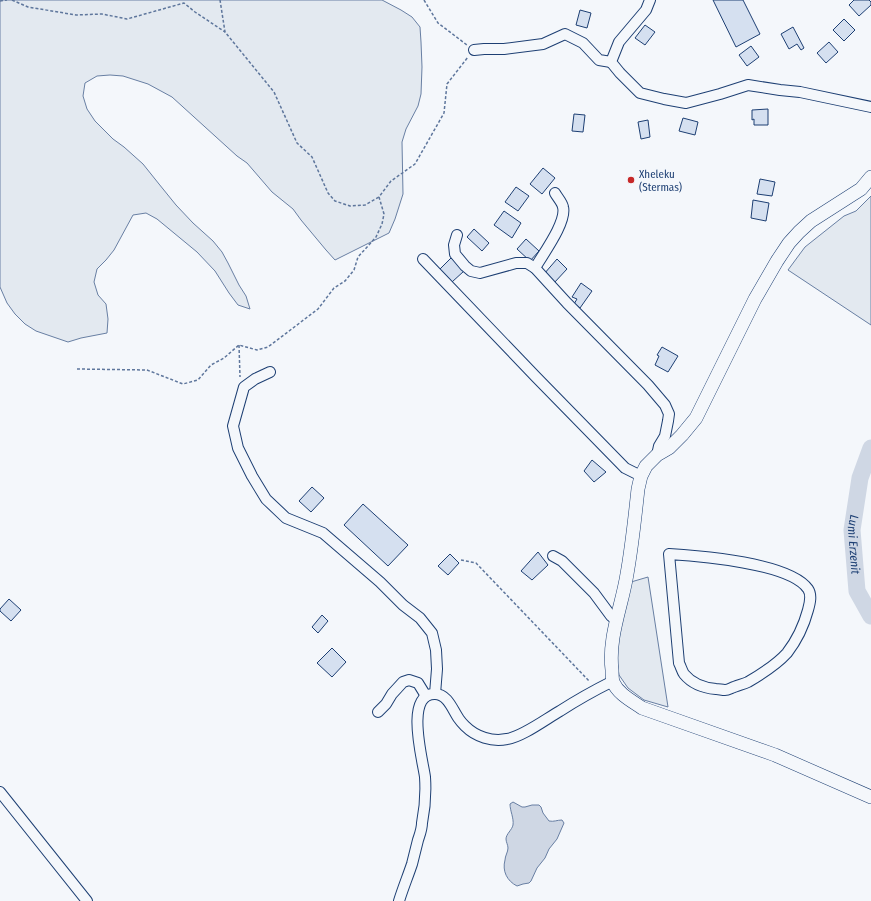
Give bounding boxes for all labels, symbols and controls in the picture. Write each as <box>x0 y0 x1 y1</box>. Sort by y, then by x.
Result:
place label: Xheleku (Stermas) <box>639 168 682 194</box>
marker: Xheleku (Stermas) <box>626 175 636 185</box>
water label: Lumi Erzenit <box>845 514 863 575</box>

